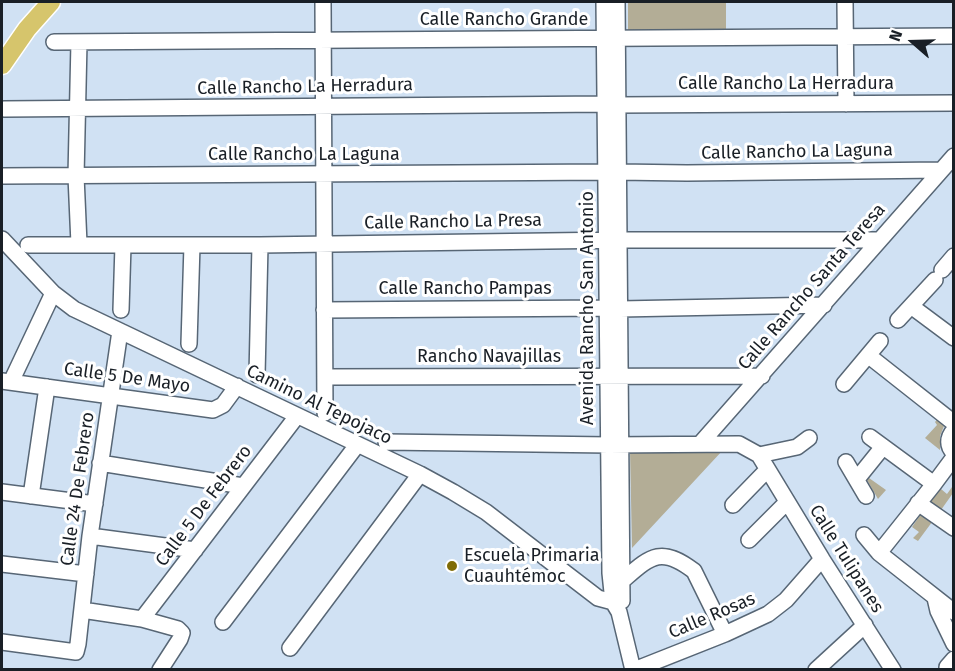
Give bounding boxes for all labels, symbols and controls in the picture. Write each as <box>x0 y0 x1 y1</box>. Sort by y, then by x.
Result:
street label: Calle Rancho Grande <box>420 9 588 31</box>
north arrow <box>883 12 943 72</box>
text: N <box>885 27 906 44</box>
street label: Calle Rancho La Herradura <box>678 73 894 95</box>
street label: Calle Rancho La Herradura <box>197 74 413 100</box>
street label: Calle Rancho La Laguna <box>701 140 893 164</box>
street label: Calle Rancho La Laguna <box>208 144 400 166</box>
street label: Avenida Rancho San Antonio <box>577 191 599 425</box>
street label: Calle Rancho Santa Teresa <box>734 199 890 375</box>
street label: Calle Rancho La Presa <box>364 210 542 234</box>
street label: Calle Rancho Pampas <box>378 278 552 300</box>
street label: Rancho Navajillas <box>417 346 561 368</box>
street label: Calle 5 De Mayo <box>62 358 192 398</box>
street label: Camino Al Tepojaco <box>243 360 395 450</box>
street label: Calle 24 De Febrero <box>56 411 100 567</box>
street label: Calle 5 De Febrero <box>151 441 257 571</box>
street label: Calle Tulipanes <box>804 501 888 617</box>
place label: Escuela Primaria Cuauhtémoc <box>464 545 600 588</box>
marker: Escuela Primaria Cuauhtémoc <box>445 559 459 573</box>
street label: Calle Rosas <box>665 588 759 644</box>

